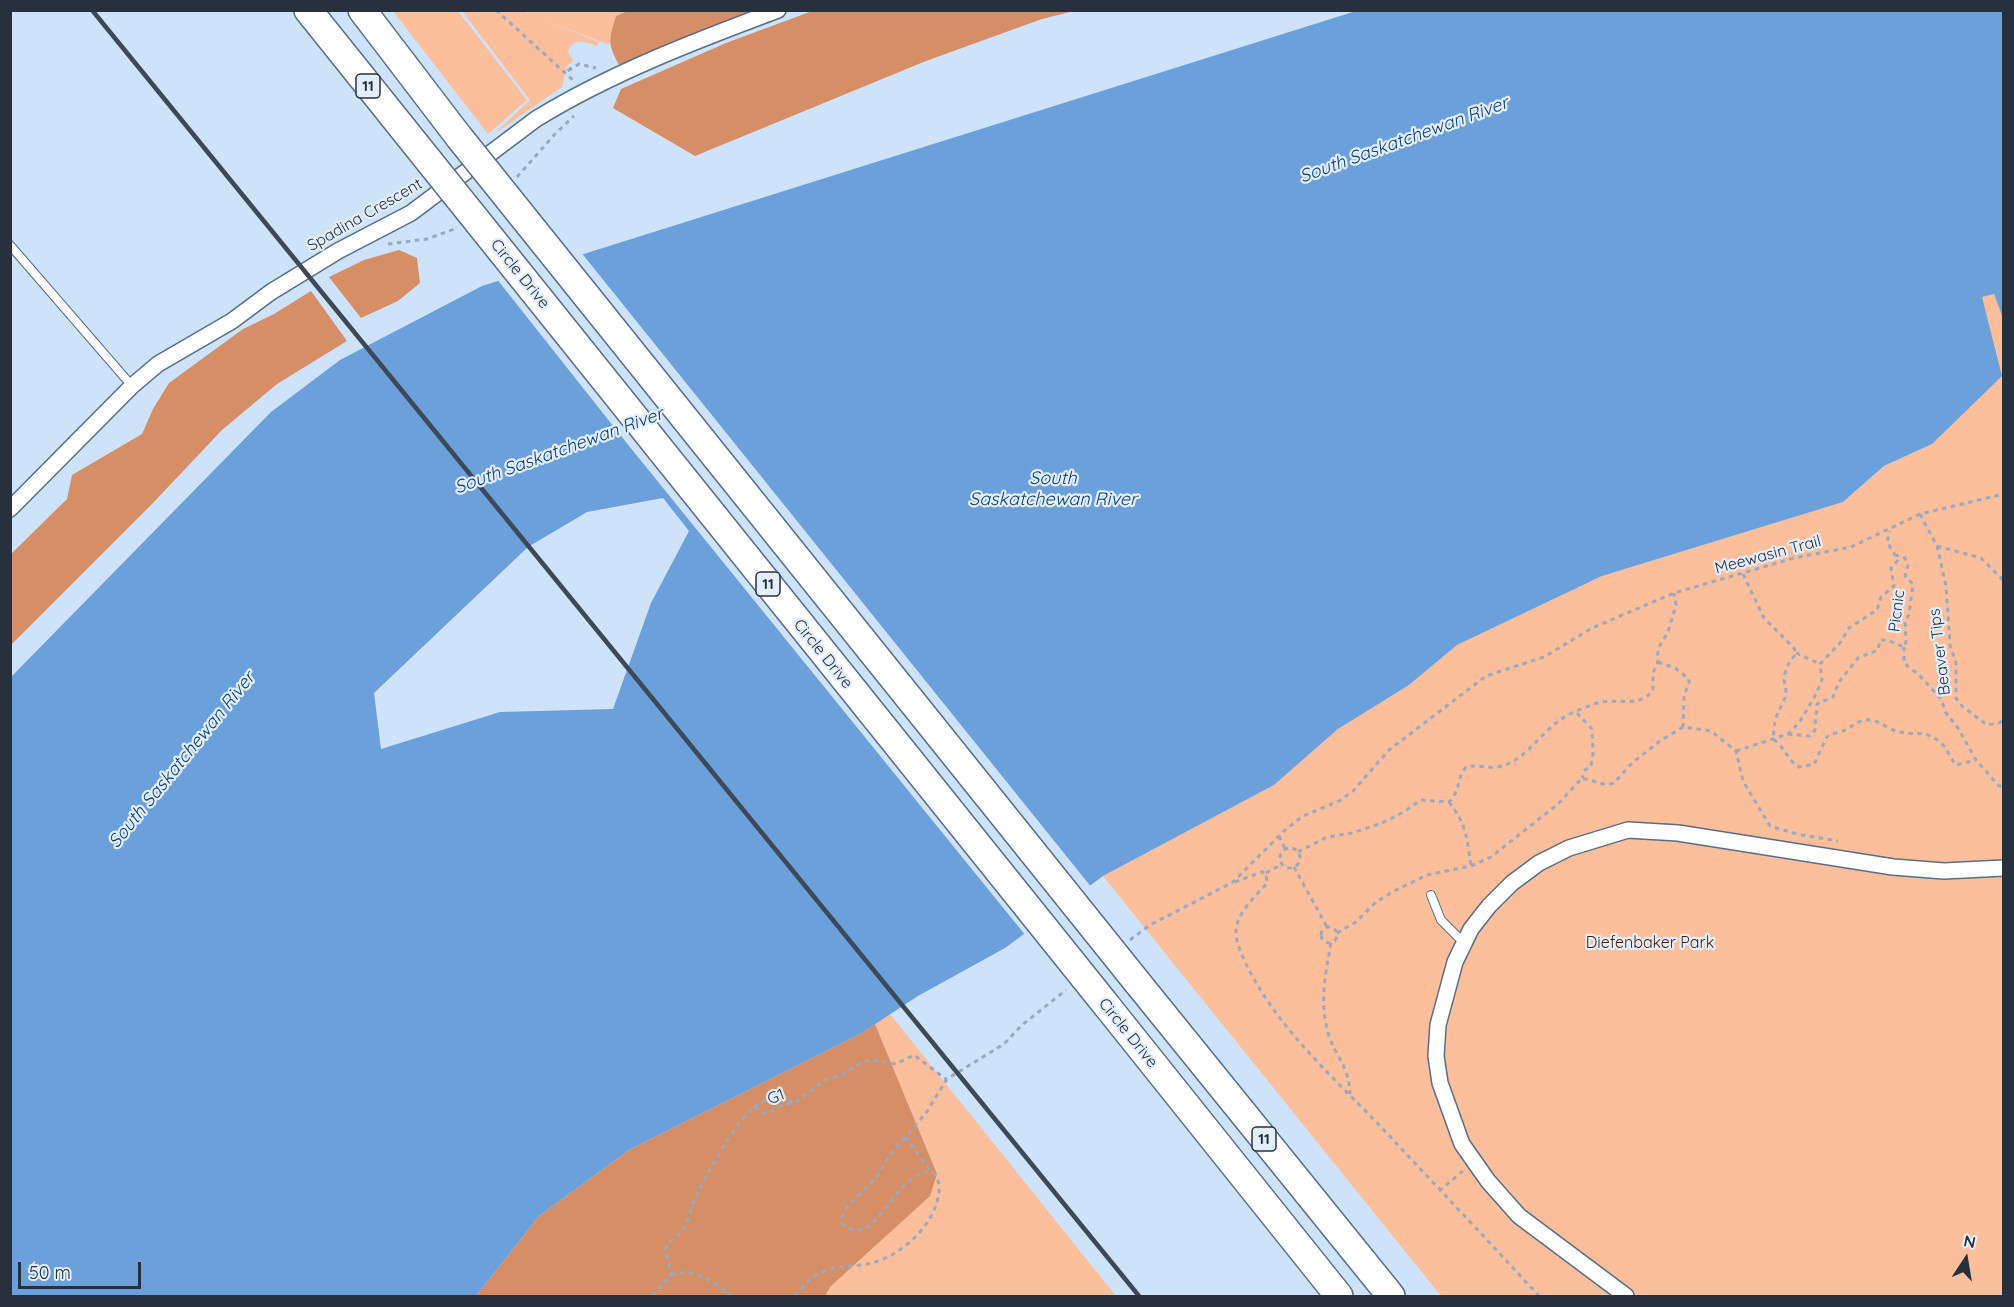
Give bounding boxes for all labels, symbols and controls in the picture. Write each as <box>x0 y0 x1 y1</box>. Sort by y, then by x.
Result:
road number: 11 <box>356 74 380 98</box>
water label: South Saskatchewan River <box>1297 92 1511 188</box>
street label: Spadina Crescent <box>304 174 426 256</box>
street label: Circle Drive <box>486 236 554 312</box>
water label: South Saskatchewan River <box>452 403 666 499</box>
water label: South Saskatchewan River <box>969 468 1137 510</box>
street label: Meewasin Trail <box>1713 532 1823 578</box>
road number: 11 <box>756 572 780 596</box>
street label: Picnic <box>1885 589 1909 633</box>
street label: Beaver Tips <box>1925 608 1955 696</box>
street label: Circle Drive <box>789 616 857 692</box>
water label: South Saskatchewan River <box>104 668 260 852</box>
park label: Diefenbaker Park <box>1586 933 1714 953</box>
street label: Circle Drive <box>1094 995 1162 1071</box>
street label: G1 <box>765 1085 787 1109</box>
road number: 11 <box>1252 1127 1276 1151</box>
north arrow <box>1936 1229 1996 1289</box>
text: N <box>1962 1230 1978 1252</box>
scale bar <box>21 1250 144 1288</box>
text: 50 m <box>29 1261 71 1284</box>

